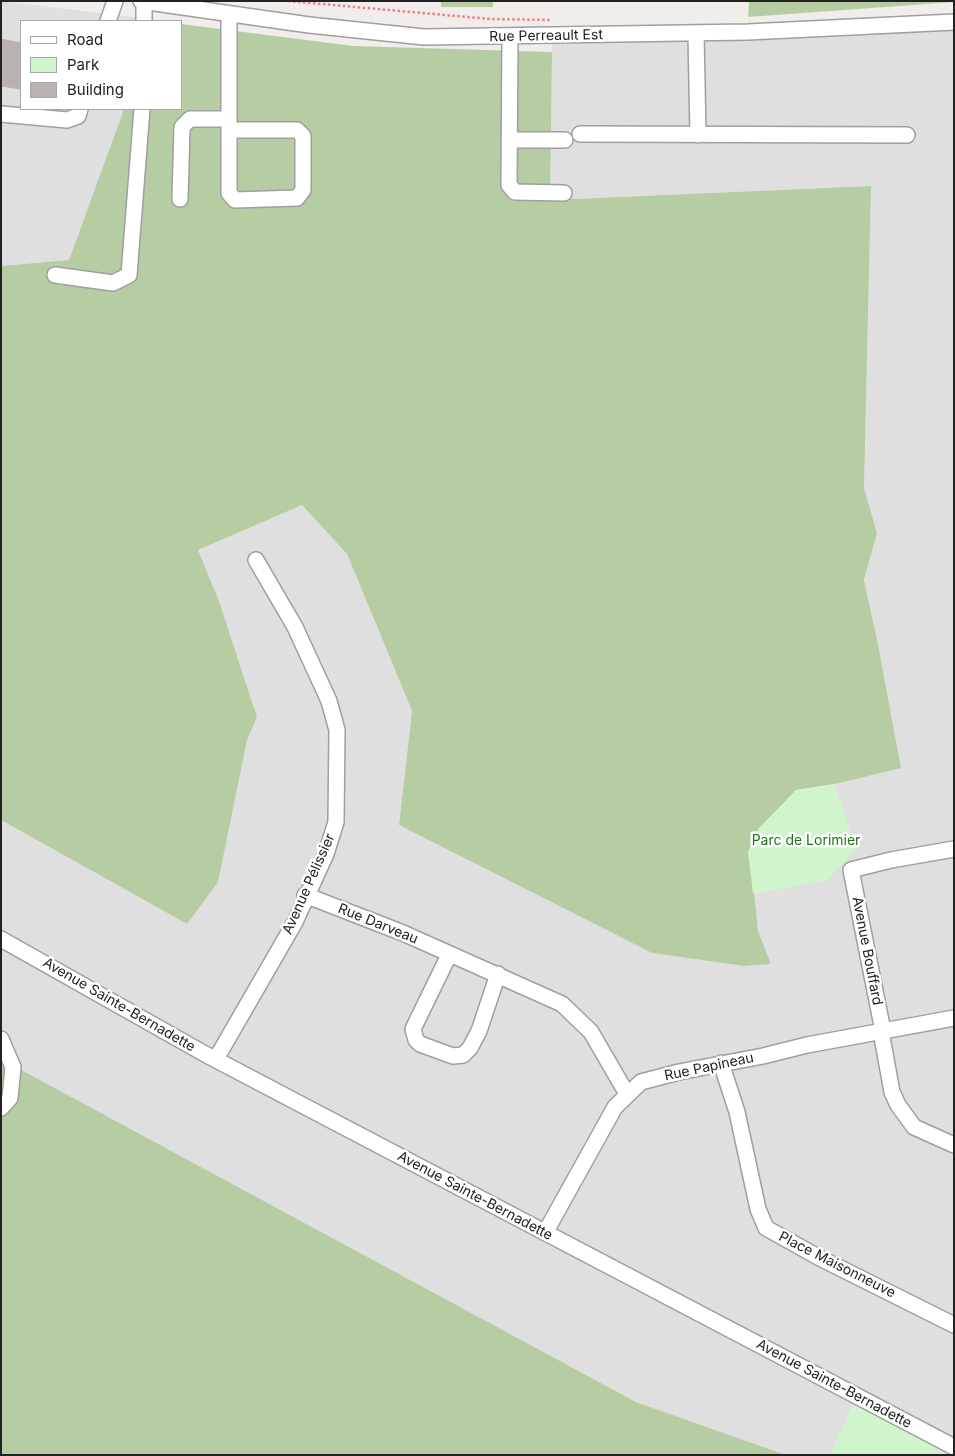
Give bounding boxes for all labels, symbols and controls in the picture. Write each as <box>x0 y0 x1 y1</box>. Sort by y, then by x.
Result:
legend <box>20 20 182 110</box>
street label: Rue Perreault Est <box>489 27 603 45</box>
text: Road <box>67 30 103 49</box>
text: Park <box>67 55 99 74</box>
text: Building <box>67 80 124 99</box>
street label: Avenue Pélissier <box>279 831 339 937</box>
park label: Parc de Lorimier <box>752 833 860 849</box>
street label: Avenue Bouffard <box>848 895 886 1007</box>
street label: Rue Darveau <box>336 900 420 948</box>
street label: Avenue Sainte-Bernadette <box>40 954 198 1056</box>
street label: Rue Papineau <box>663 1049 755 1085</box>
street label: Avenue Sainte-Bernadette <box>395 1148 555 1244</box>
street label: Place Maisonneuve <box>776 1228 898 1302</box>
street label: Avenue Sainte-Bernadette <box>754 1336 914 1432</box>

